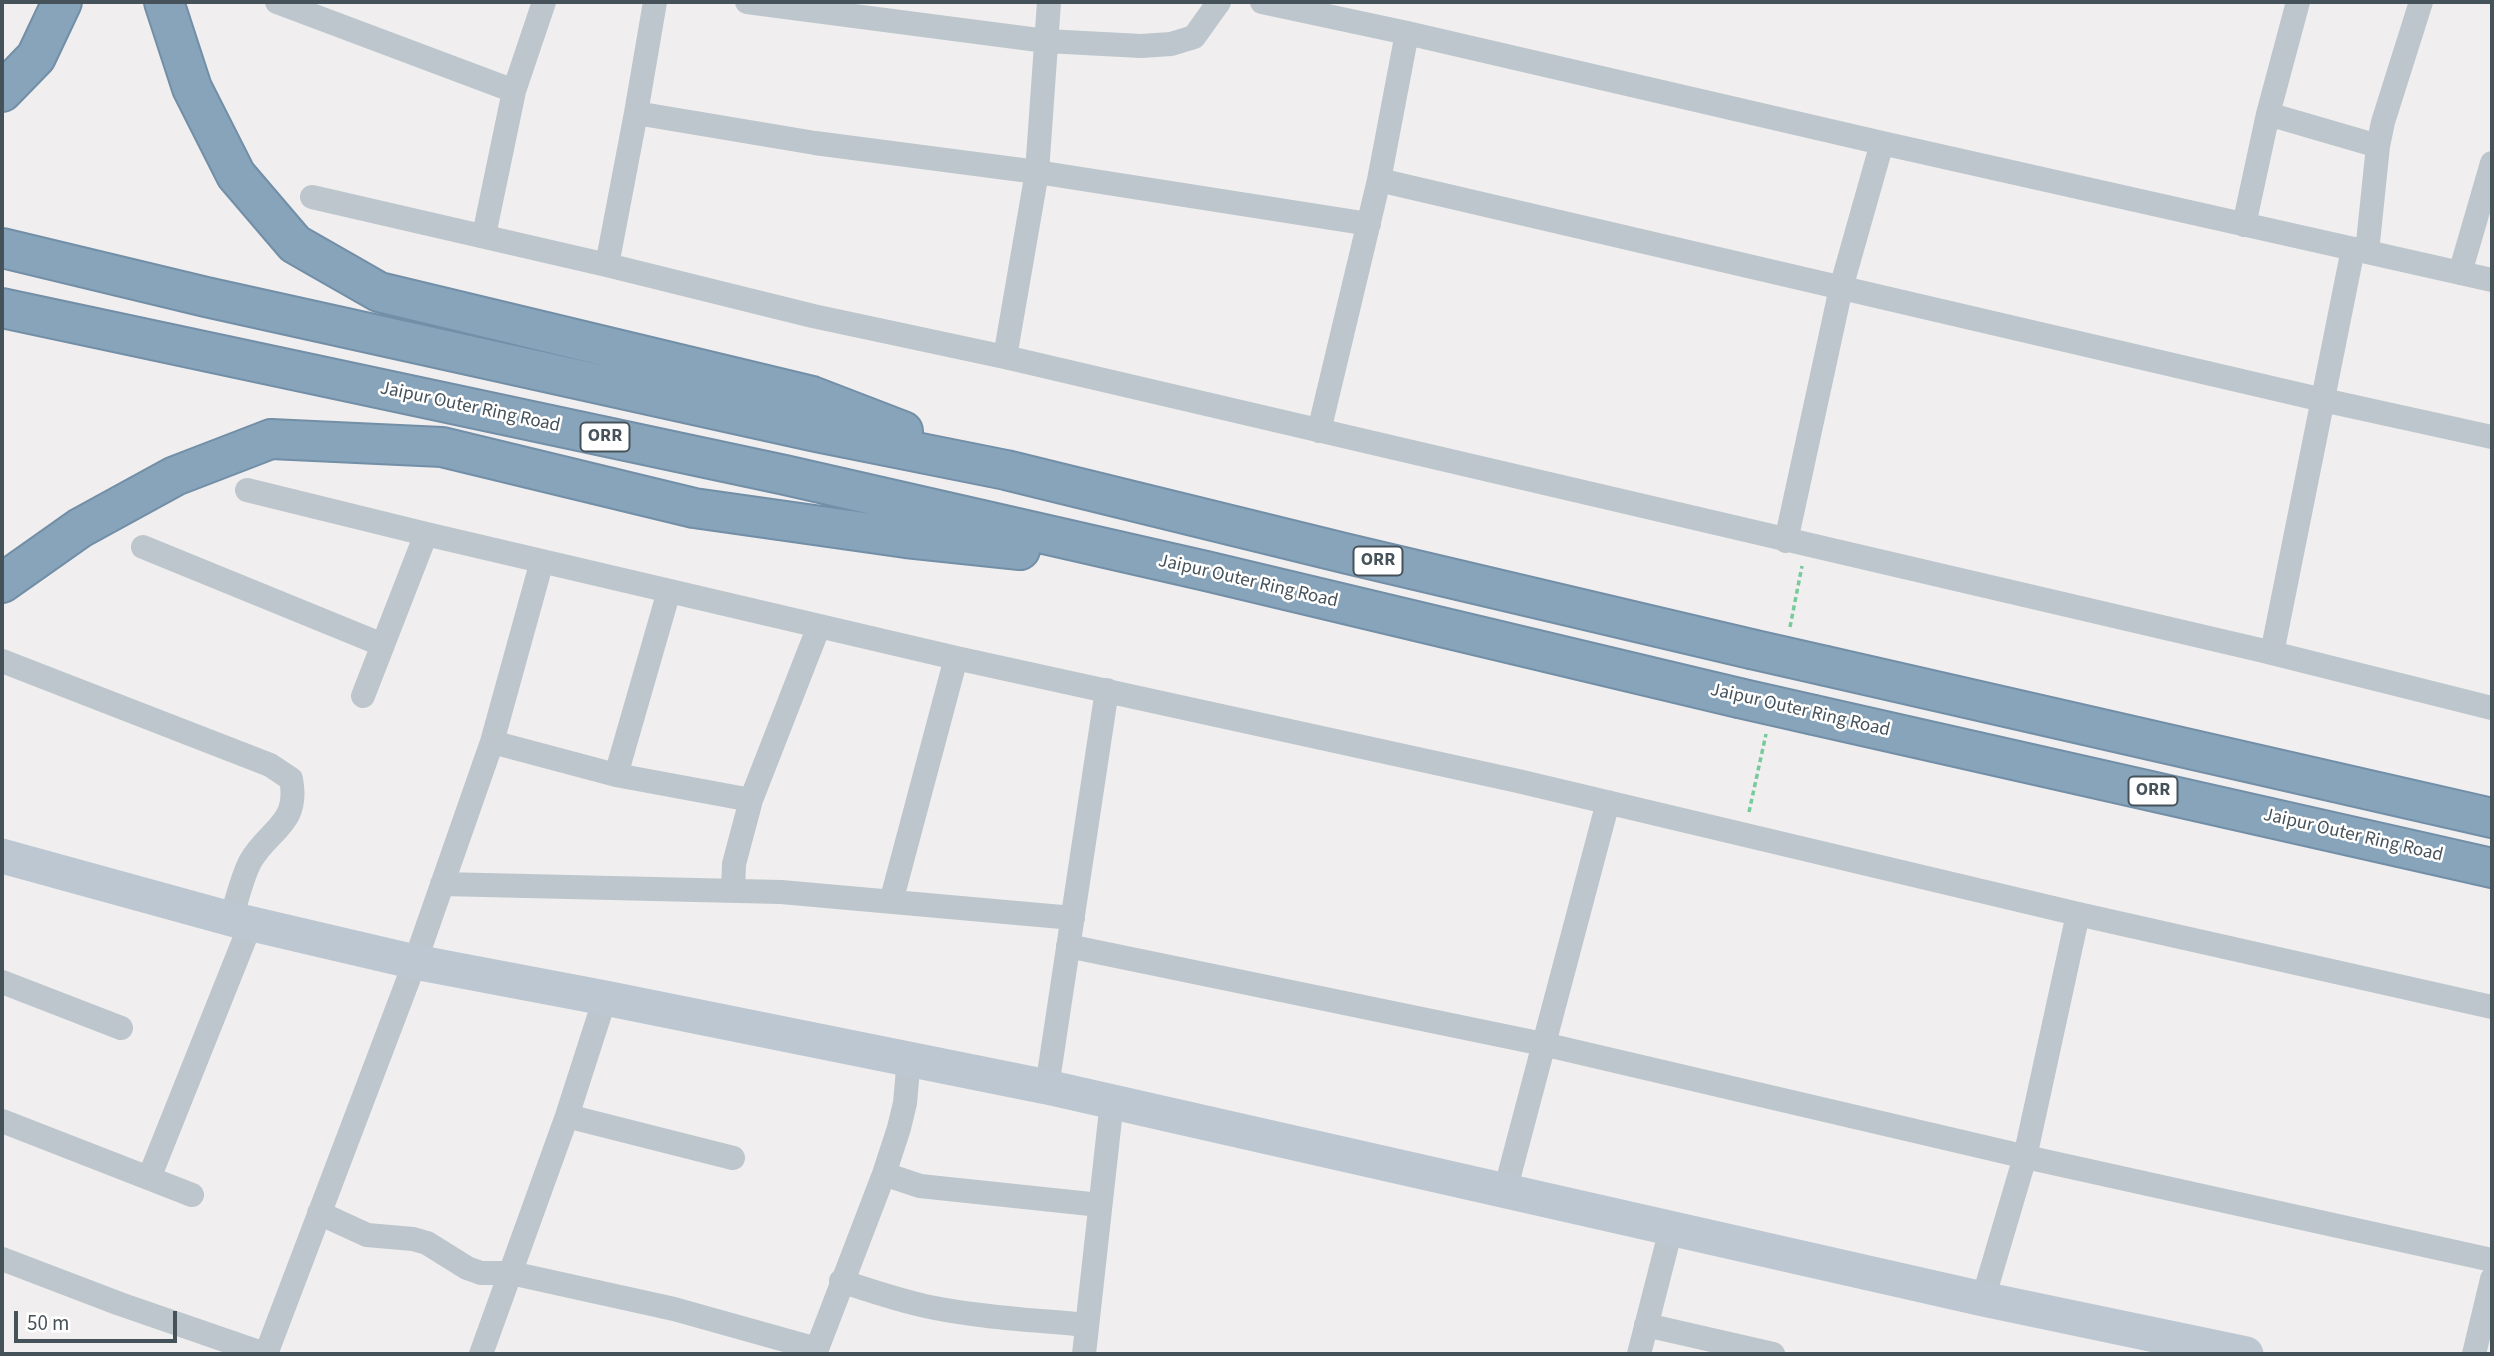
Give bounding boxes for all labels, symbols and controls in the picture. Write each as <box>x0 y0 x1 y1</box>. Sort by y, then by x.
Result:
street label: Jaipur Outer Ring Road <box>378 378 562 438</box>
road number: ORR <box>580 422 630 452</box>
road number: ORR <box>1354 546 1402 576</box>
street label: Jaipur Outer Ring Road <box>1156 550 1340 614</box>
street label: Jaipur Outer Ring Road <box>1708 679 1892 743</box>
road number: ORR <box>2128 776 2178 806</box>
street label: Jaipur Outer Ring Road <box>2261 804 2445 868</box>
scale bar <box>18 1296 180 1340</box>
text: 50 m <box>27 1308 69 1338</box>

